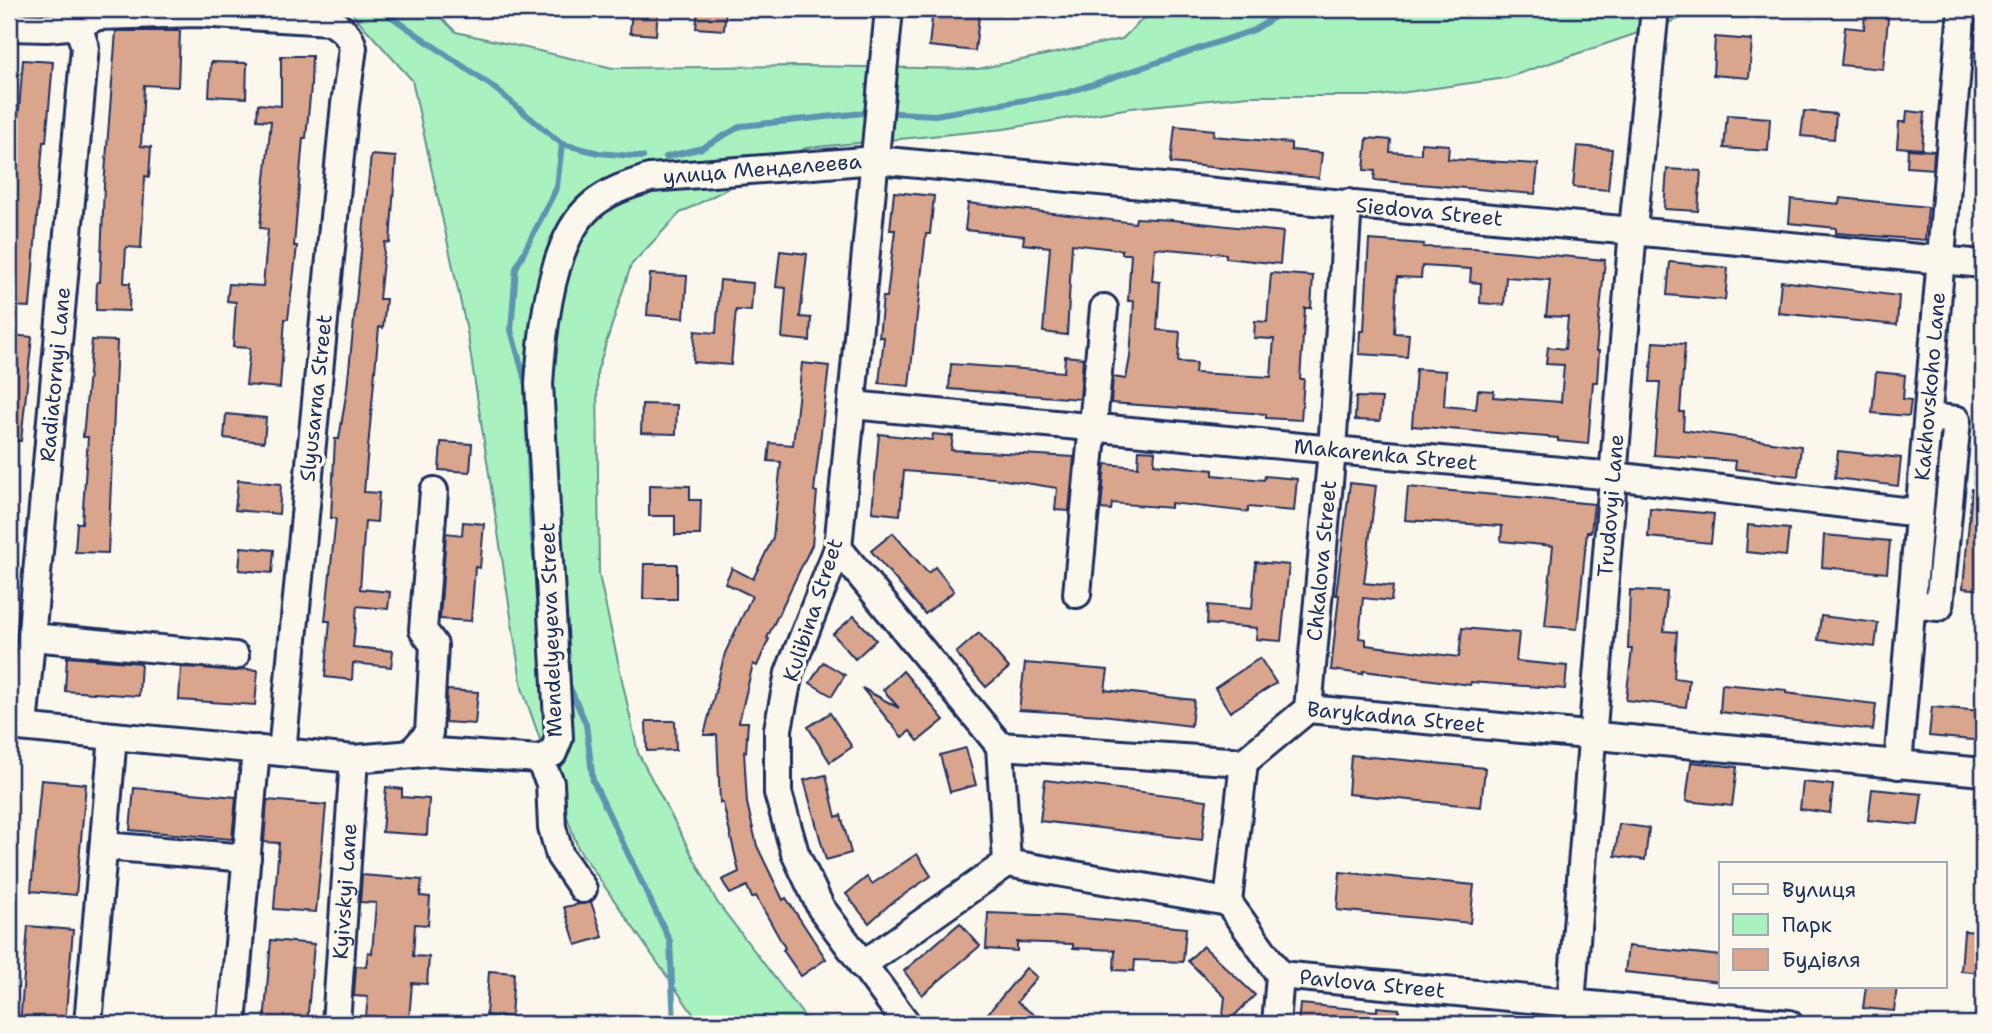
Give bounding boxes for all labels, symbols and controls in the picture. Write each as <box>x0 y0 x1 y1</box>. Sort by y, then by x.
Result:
street label: улица Менделеева <box>662 147 862 191</box>
street label: Siedova Street <box>1355 191 1504 233</box>
street label: Radiatornyi Lane <box>33 286 77 463</box>
street label: Kakhovskoho Lane <box>1908 291 1952 482</box>
street label: Slyusarna Street <box>293 313 339 483</box>
street label: Makarenka Street <box>1293 432 1479 477</box>
street label: Trudovyi Lane <box>1591 433 1631 578</box>
street label: Chkalova Street <box>1300 479 1343 642</box>
street label: Mendelyeyeva Street <box>533 522 569 738</box>
street label: Kulibina Street <box>777 535 849 685</box>
street label: Barykadna Street <box>1306 695 1486 739</box>
street label: Kyivskyi Lane <box>326 822 364 961</box>
legend <box>1719 862 1946 988</box>
text: Вулиця <box>1782 876 1856 904</box>
text: Парк <box>1782 911 1832 939</box>
text: Будівля <box>1782 946 1861 974</box>
street label: Pavlova Street <box>1298 963 1446 1005</box>

